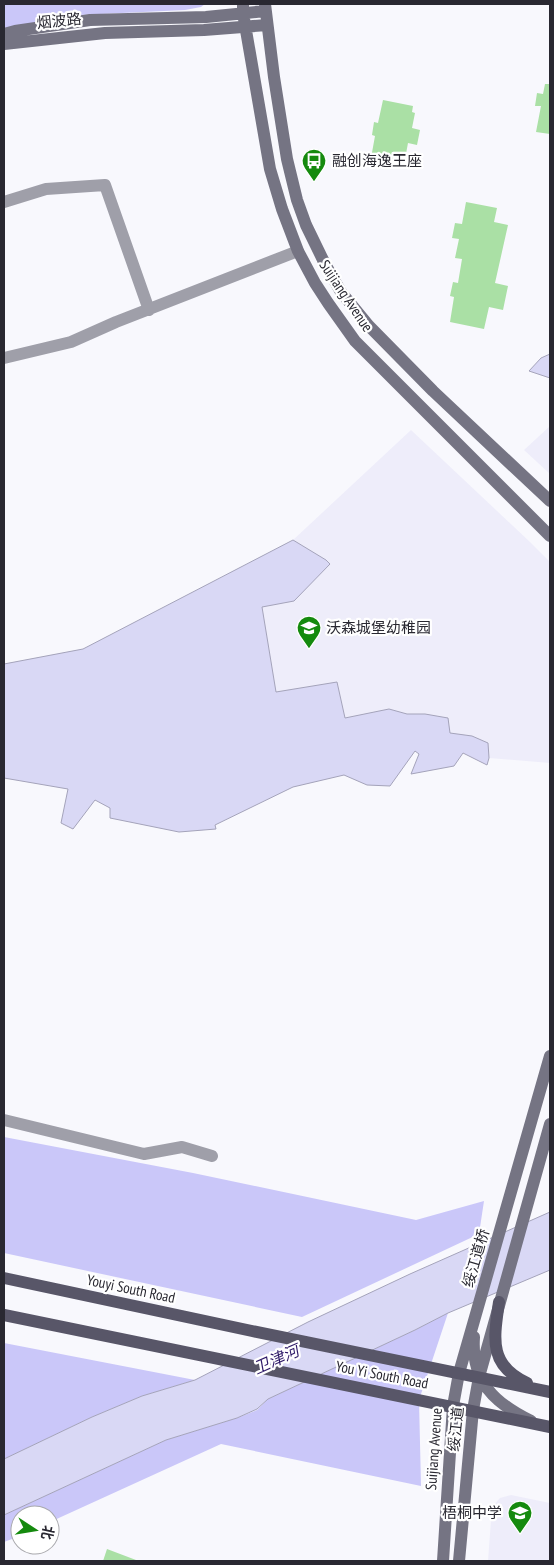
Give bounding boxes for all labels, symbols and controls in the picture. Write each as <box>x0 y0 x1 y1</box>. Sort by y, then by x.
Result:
street label: 烟波路 <box>36 9 82 32</box>
bus stop icon: 融创海逸王座 <box>301 148 327 182</box>
place label: 融创海逸王座 <box>332 151 422 170</box>
street label: Suijiang Avenue <box>315 256 377 335</box>
school or university icon: 沃森城堡幼稚园 <box>296 615 322 649</box>
place label: 沃森城堡幼稚园 <box>326 618 431 637</box>
street label: 绥江道桥 <box>458 1226 493 1289</box>
street label: Youyi South Road <box>85 1270 177 1307</box>
water label: 卫津河 <box>250 1339 305 1378</box>
street label: You Yi South Road <box>334 1356 430 1393</box>
street label: 绥江道 <box>444 1406 467 1452</box>
street label: Suijiang Avenue <box>421 1407 446 1491</box>
school or university icon: 梧桐中学 <box>507 1500 533 1534</box>
place label: 梧桐中学 <box>442 1503 502 1522</box>
north arrow <box>10 1505 60 1555</box>
text: 北 <box>37 1524 58 1541</box>

